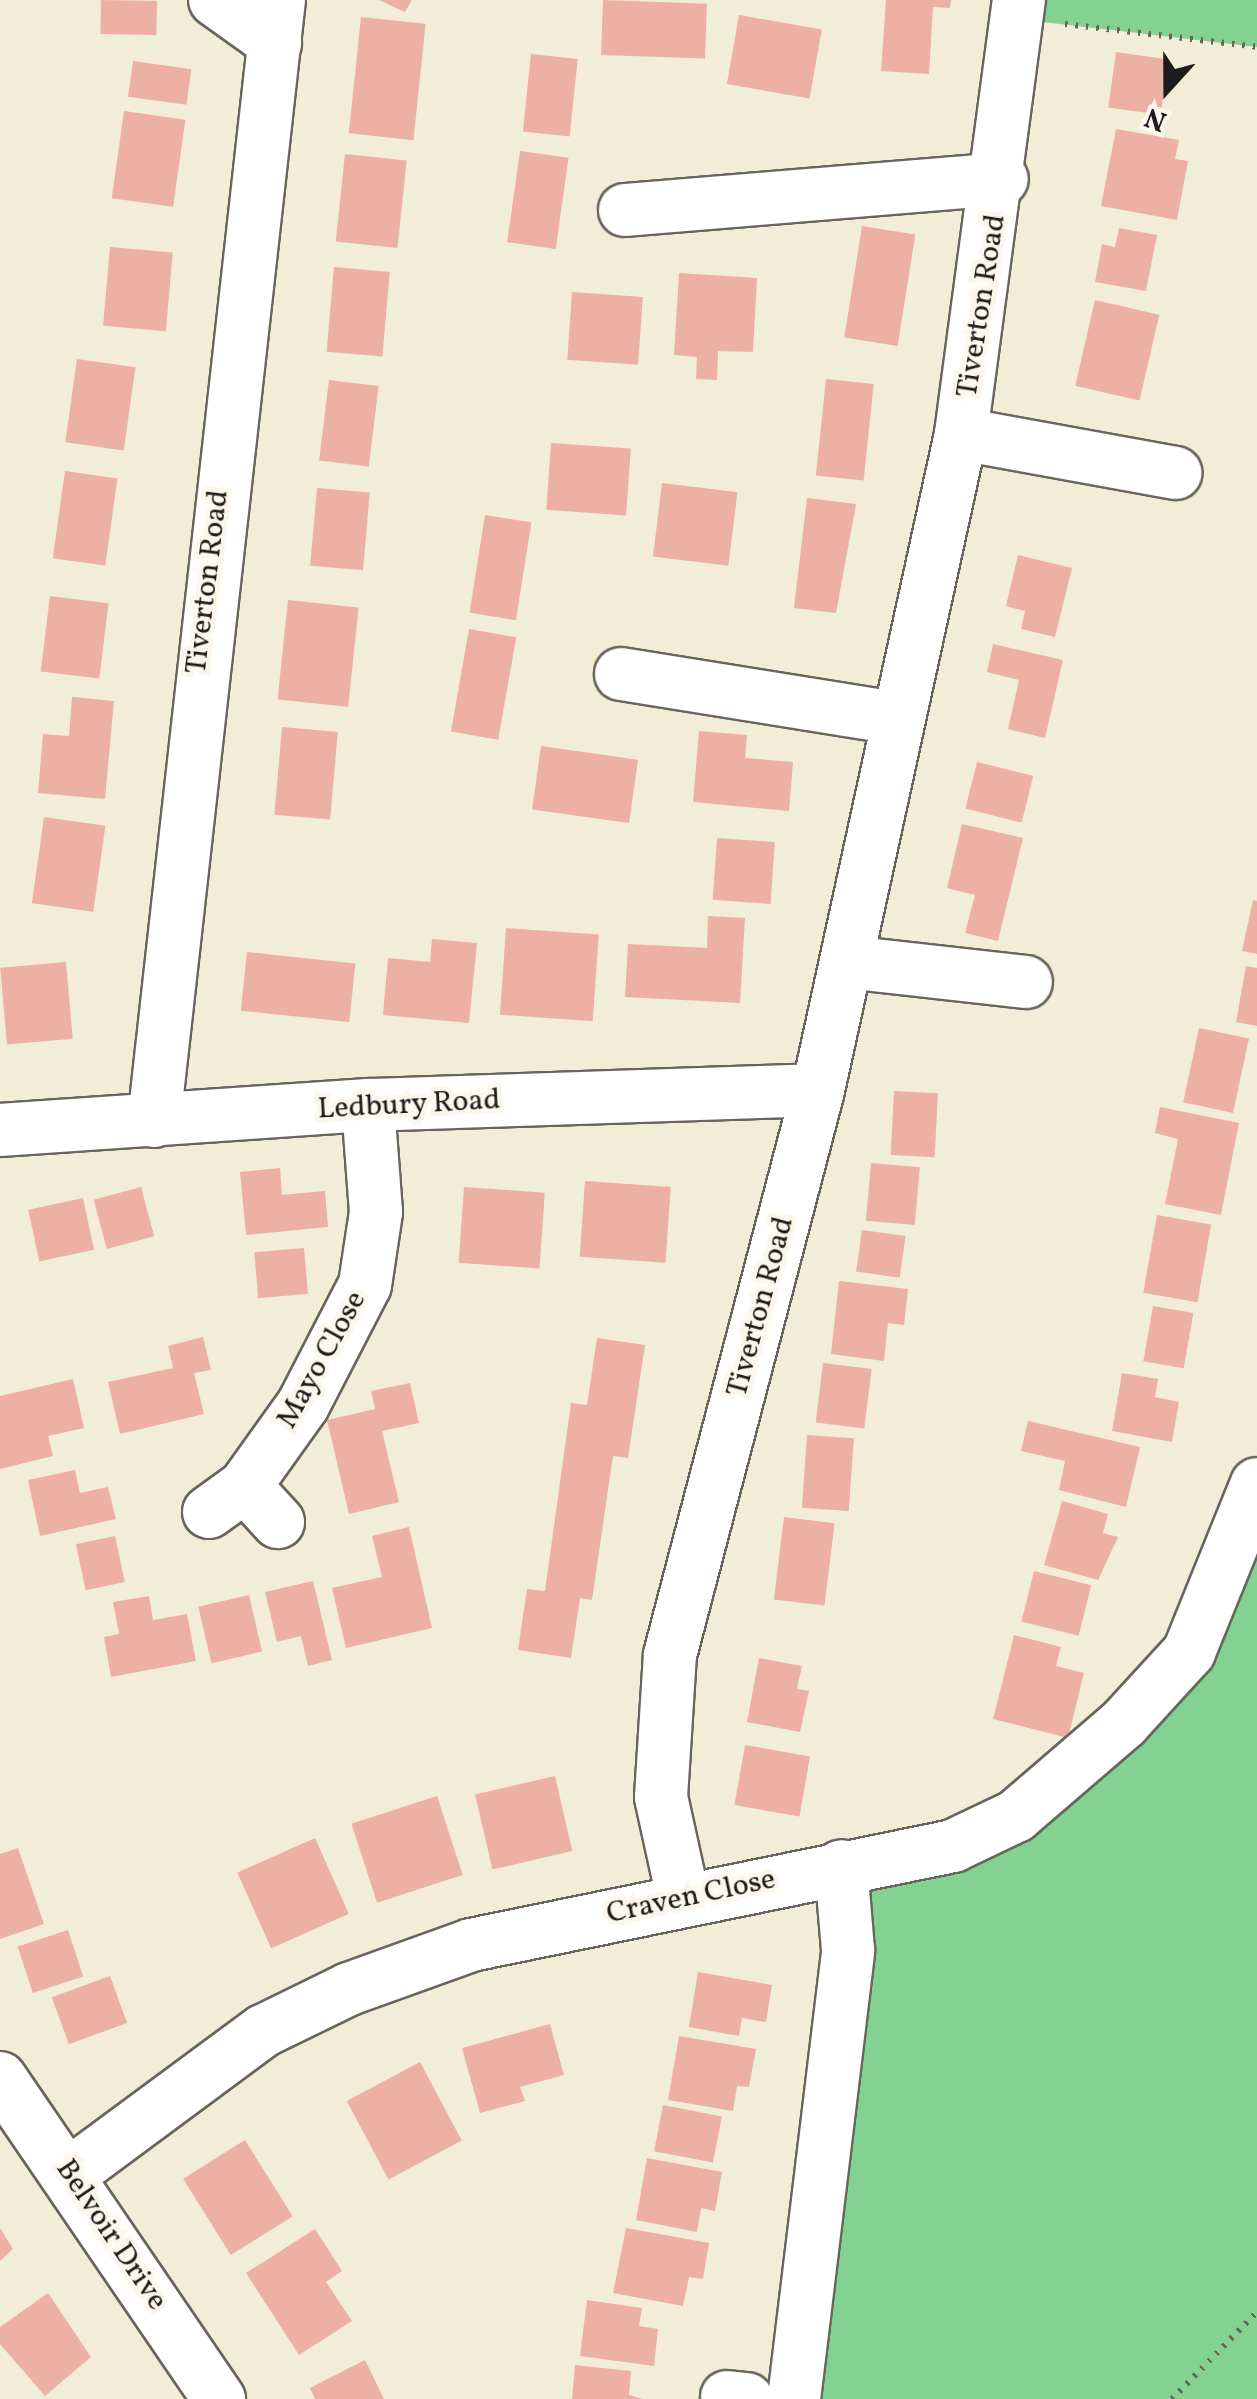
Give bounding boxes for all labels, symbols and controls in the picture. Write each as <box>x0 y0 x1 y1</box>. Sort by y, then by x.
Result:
north arrow <box>1117 40 1217 140</box>
text: N <box>1140 97 1173 140</box>
street label: Tiverton Road <box>950 212 1014 400</box>
street label: Tiverton Road <box>179 488 237 676</box>
street label: Ledbury Road <box>316 1082 502 1128</box>
street label: Tiverton Road <box>720 1213 802 1401</box>
street label: Mayo Close <box>270 1285 374 1435</box>
street label: Craven Close <box>603 1862 779 1932</box>
street label: Belvoir Drive <box>47 2153 175 2317</box>

